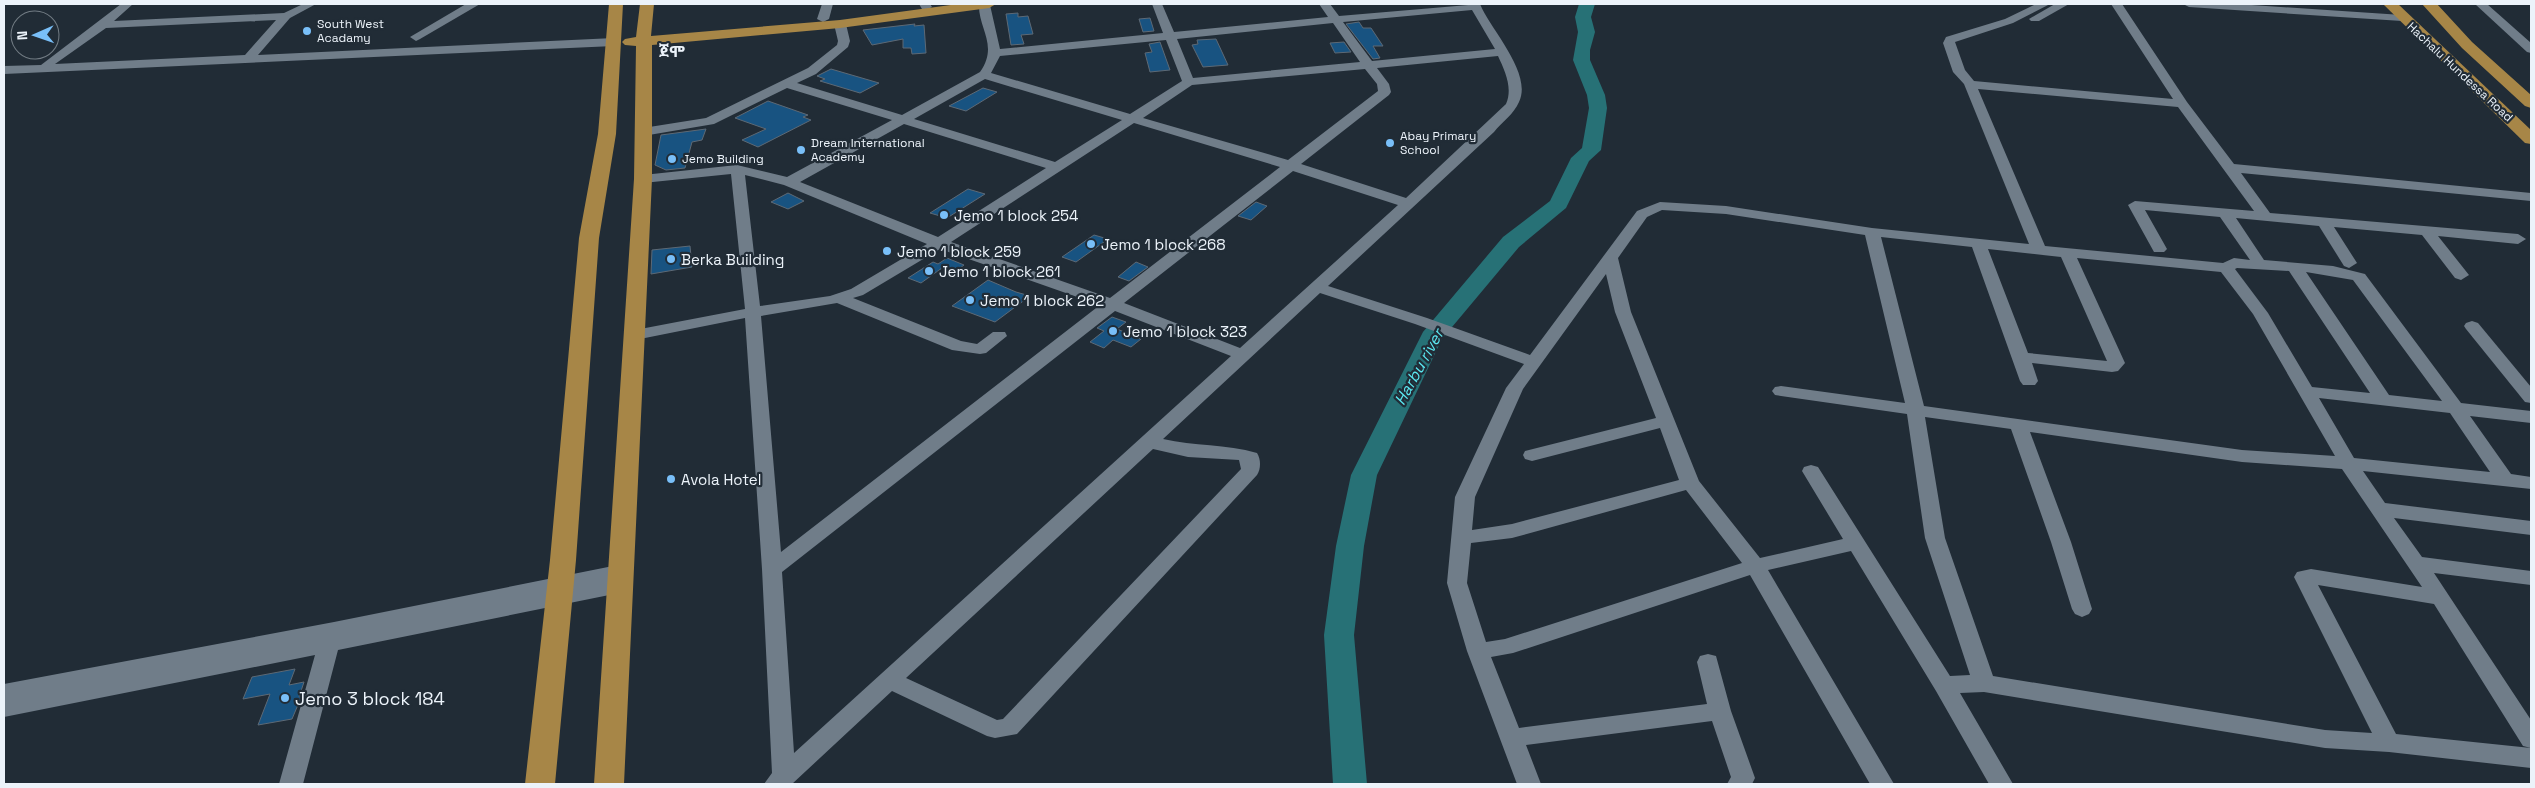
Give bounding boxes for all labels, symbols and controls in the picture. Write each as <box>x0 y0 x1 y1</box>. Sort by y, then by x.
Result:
north arrow <box>10 10 60 60</box>
place label: South West Acadamy <box>317 16 384 46</box>
street label: Hachalu Hundessa Road <box>2404 19 2516 125</box>
marker: South West Acadamy <box>301 25 313 37</box>
text: N <box>13 30 31 40</box>
district label: ጀሞ <box>659 41 685 62</box>
place label: Abay Primary School <box>1400 128 1476 158</box>
place label: Dream International Academy <box>811 135 925 165</box>
marker: Abay Primary School <box>1384 137 1396 149</box>
marker: Dream International Academy <box>795 144 807 156</box>
place label: Jemo Building <box>682 151 764 167</box>
marker: Jemo Building <box>666 153 678 165</box>
place label: Jemo 1 block 254 <box>954 206 1078 225</box>
marker: Jemo 1 block 254 <box>938 209 950 221</box>
place label: Jemo 1 block 268 <box>1101 235 1226 254</box>
marker: Jemo 1 block 268 <box>1085 238 1097 250</box>
place label: Jemo 1 block 259 <box>897 242 1021 261</box>
marker: Jemo 1 block 259 <box>881 245 893 257</box>
place label: Berka Building <box>681 250 784 269</box>
marker: Berka Building <box>665 253 677 265</box>
place label: Jemo 1 block 261 <box>939 262 1061 281</box>
marker: Jemo 1 block 261 <box>923 265 935 277</box>
place label: Jemo 1 block 262 <box>980 291 1104 310</box>
marker: Jemo 1 block 262 <box>964 294 976 306</box>
place label: Jemo 1 block 323 <box>1123 322 1247 341</box>
water label: Harbu river <box>1390 324 1449 409</box>
marker: Jemo 1 block 323 <box>1107 325 1119 337</box>
place label: Avola Hotel <box>681 470 761 489</box>
marker: Avola Hotel <box>665 473 677 485</box>
place label: Jemo 3 block 184 <box>295 687 445 710</box>
marker: Jemo 3 block 184 <box>279 692 291 704</box>

